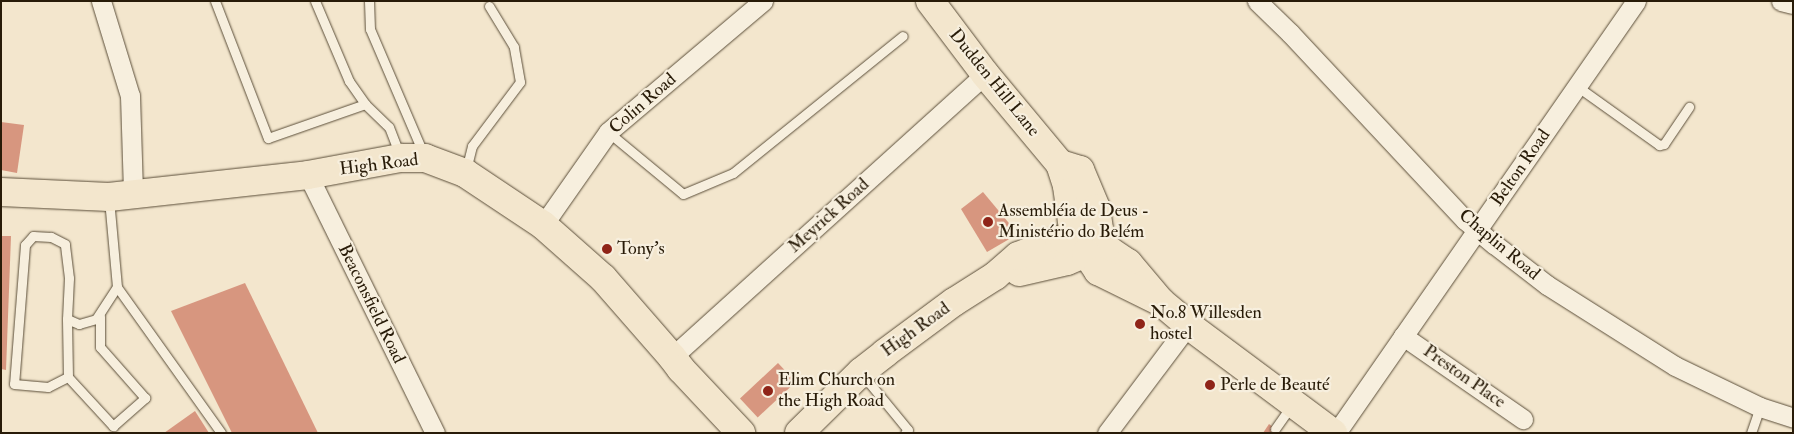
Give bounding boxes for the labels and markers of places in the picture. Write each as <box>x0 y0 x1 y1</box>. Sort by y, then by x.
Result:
place label: Assembléia de Deus - Ministério do Belém <box>998 201 1149 243</box>
marker: Assembléia de Deus - Ministério do Belém <box>982 216 994 228</box>
place label: Tony's <box>617 238 665 260</box>
marker: Tony's <box>601 243 613 255</box>
place label: No.8 Willesden hostel <box>1150 303 1262 346</box>
marker: No.8 Willesden hostel <box>1134 318 1146 330</box>
place label: Elim Church on the High Road <box>778 370 895 412</box>
place label: Perle de Beauté <box>1220 374 1330 396</box>
marker: Perle de Beauté <box>1204 379 1216 391</box>
marker: Elim Church on the High Road <box>762 385 774 397</box>

